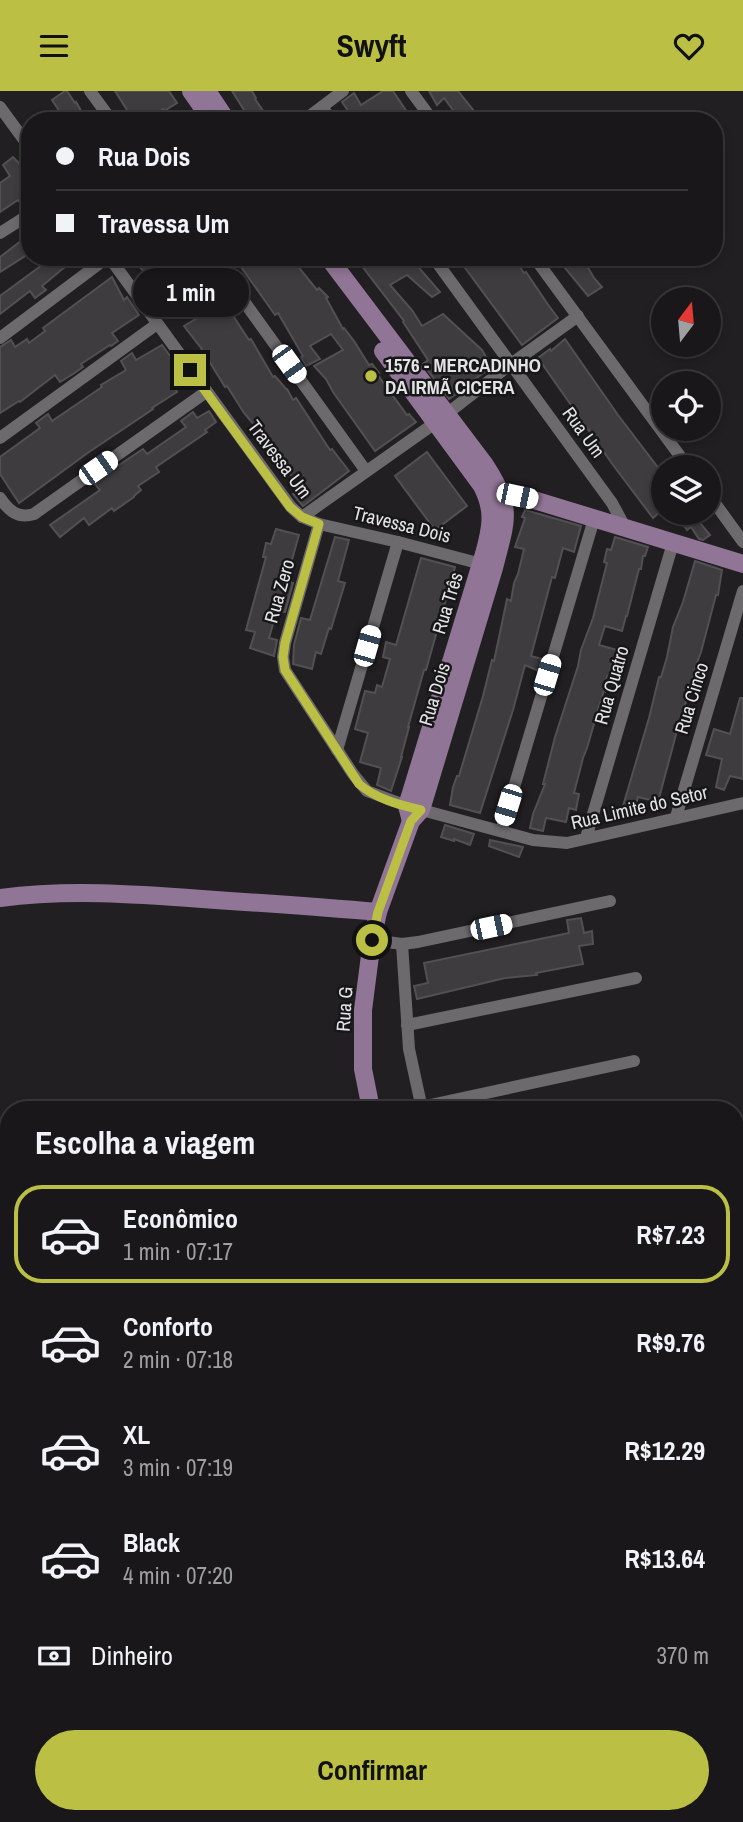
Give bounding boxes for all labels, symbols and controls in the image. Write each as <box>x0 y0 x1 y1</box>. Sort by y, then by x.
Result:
text: Swyft <box>337 24 406 67</box>
icon: menu <box>35 27 73 65</box>
icon: heart <box>670 27 708 65</box>
text: Rua Dois <box>98 139 190 174</box>
text: Travessa Um <box>98 206 230 241</box>
callout: 1 min <box>132 268 248 317</box>
text: 1 min <box>166 277 216 308</box>
north arrow <box>651 287 721 357</box>
map controls <box>651 287 721 525</box>
car <box>269 341 310 387</box>
place label: 1576 - MERCADINHO DA IRMÃ CICERA <box>385 352 541 400</box>
route end <box>174 354 206 386</box>
marker: 1576 - MERCADINHO DA IRMÃ CICERA <box>363 368 379 384</box>
button: locate <box>651 371 721 441</box>
street label: Rua Um <box>557 401 611 463</box>
street label: Travessa Um <box>242 414 318 504</box>
car <box>75 447 122 489</box>
button: layers <box>651 455 721 525</box>
car <box>495 481 540 511</box>
street label: Travessa Dois <box>350 499 454 549</box>
street label: Rua Zero <box>258 556 300 626</box>
street label: Rua Três <box>425 569 469 637</box>
car <box>352 623 383 669</box>
street label: Rua Quatro <box>587 643 635 727</box>
car <box>531 652 564 698</box>
street label: Rua Dois <box>412 659 456 729</box>
street label: Rua Cinco <box>668 659 714 737</box>
street label: Rua Limite do Setor <box>568 778 711 835</box>
car <box>492 782 525 828</box>
car <box>469 912 514 942</box>
route start <box>356 924 388 956</box>
street label: Rua G <box>329 986 359 1032</box>
text: Escolha a viagem <box>35 1121 255 1164</box>
text: Econômico <box>123 1201 238 1236</box>
icon: car <box>39 1203 102 1266</box>
text: R$7.23 <box>636 1217 705 1252</box>
text: 1 min · 07:17 <box>123 1236 233 1267</box>
text: Conforto <box>123 1309 213 1344</box>
icon: car <box>39 1311 102 1374</box>
text: R$9.76 <box>636 1325 705 1360</box>
text: 2 min · 07:18 <box>123 1344 233 1375</box>
text: XL <box>123 1417 150 1452</box>
icon: car <box>39 1419 102 1482</box>
text: R$12.29 <box>624 1433 705 1468</box>
text: 3 min · 07:19 <box>123 1452 233 1483</box>
text: Black <box>123 1525 180 1560</box>
icon: car <box>39 1527 102 1590</box>
text: R$13.64 <box>624 1541 705 1576</box>
text: 4 min · 07:20 <box>123 1560 233 1591</box>
icon: cash <box>35 1637 73 1675</box>
text: Dinheiro <box>91 1638 173 1673</box>
text: 370 m <box>657 1640 709 1671</box>
button: Confirmar <box>35 1730 709 1810</box>

